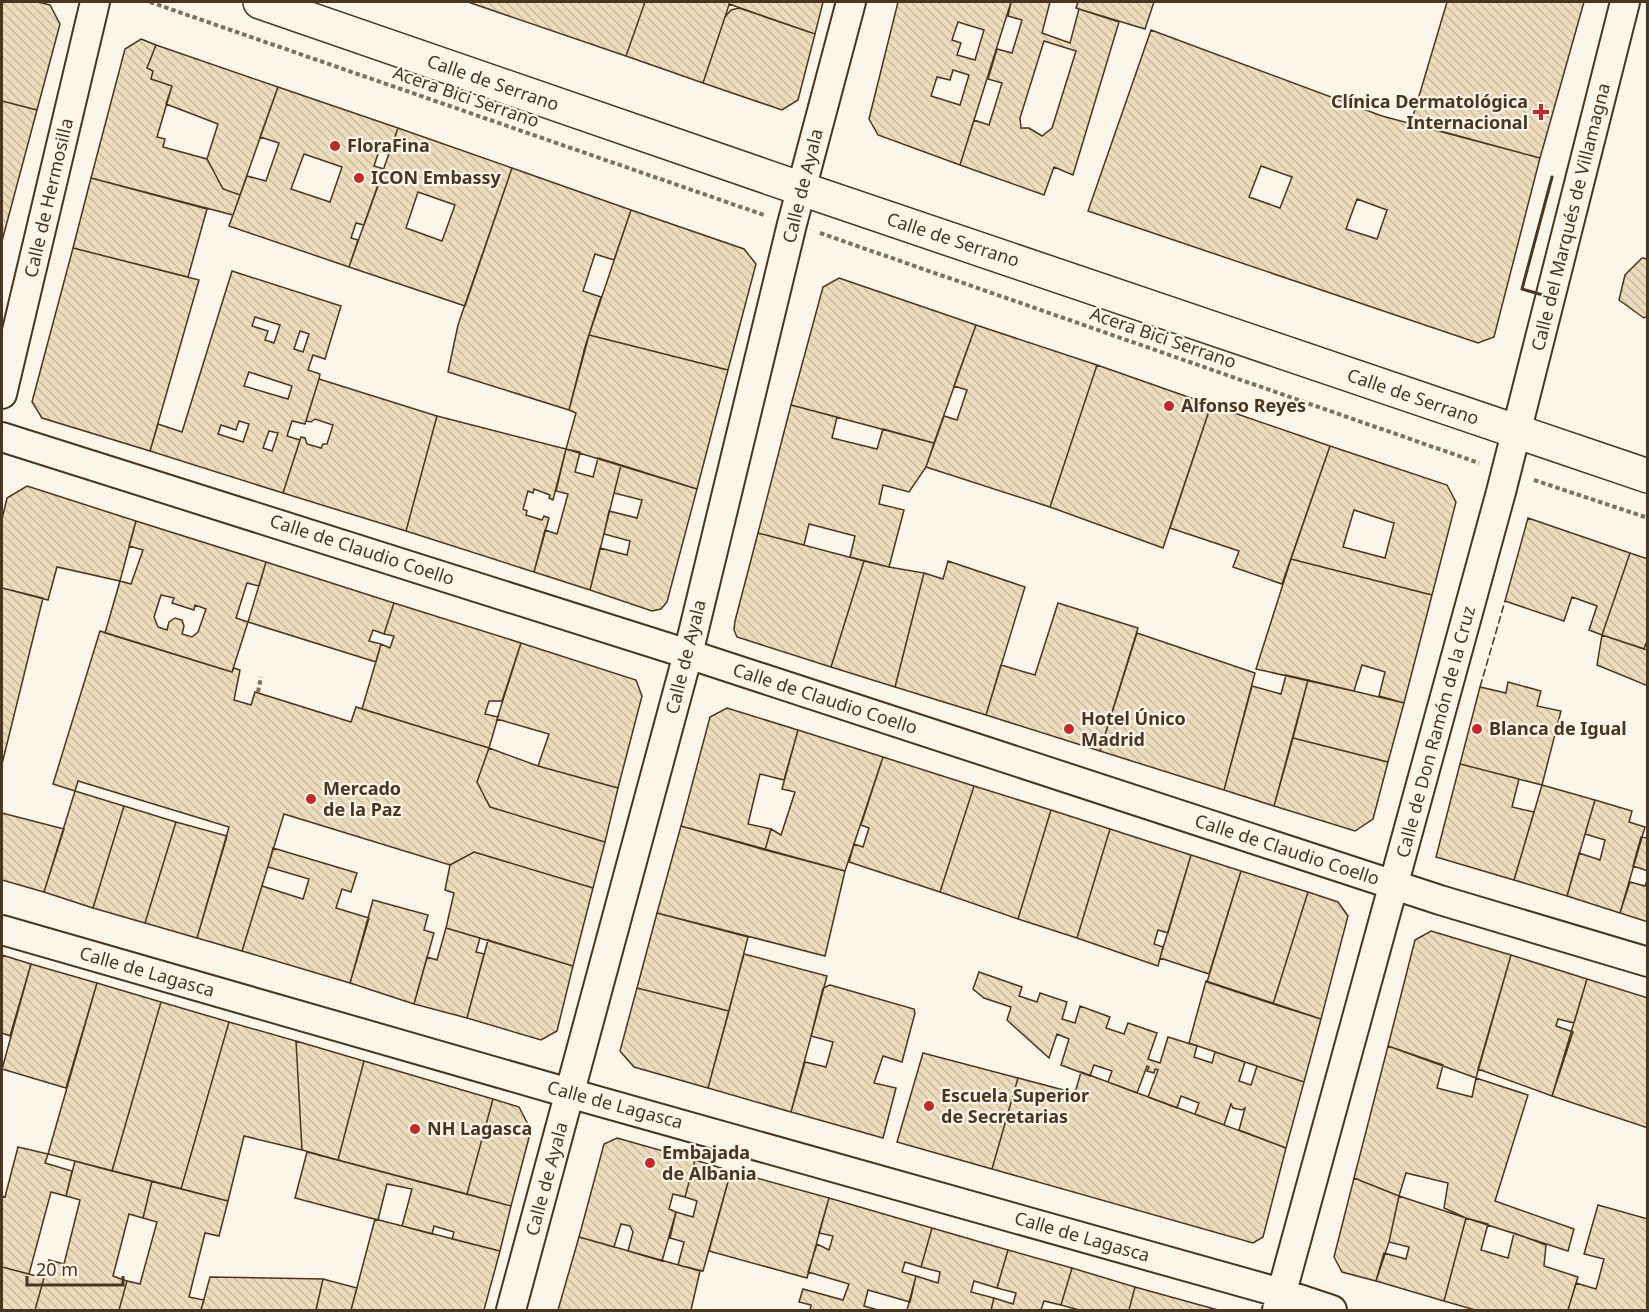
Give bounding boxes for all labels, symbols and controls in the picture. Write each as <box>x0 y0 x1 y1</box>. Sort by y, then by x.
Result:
street label: Calle de Serrano <box>424 48 563 116</box>
street label: Acera Bici Serrano <box>390 60 543 132</box>
street label: Calle del Marqués de Villamagna <box>1525 80 1615 353</box>
place label: Clínica Dermatológica Internacional <box>1331 89 1528 134</box>
marker: Clínica Dermatológica Internacional <box>1532 103 1550 121</box>
street label: Calle de Hermosilla <box>18 116 78 280</box>
street label: Calle de Ayala <box>776 126 828 245</box>
place label: FloraFina <box>347 133 430 157</box>
marker: FloraFina <box>328 139 342 153</box>
place label: ICON Embassy <box>371 165 502 189</box>
marker: ICON Embassy <box>352 171 366 185</box>
street label: Calle de Serrano <box>884 206 1023 272</box>
street label: Acera Bici Serrano <box>1087 301 1240 373</box>
street label: Calle de Serrano <box>1344 362 1483 430</box>
place label: Alfonso Reyes <box>1181 393 1306 417</box>
marker: Alfonso Reyes <box>1162 399 1176 413</box>
street label: Calle de Claudio Coello <box>267 508 458 590</box>
street label: Calle de Ayala <box>659 597 711 716</box>
street label: Calle de Don Ramón de la Cruz <box>1390 603 1480 860</box>
street label: Calle de Claudio Coello <box>730 657 921 739</box>
place label: Hotel Único Madrid <box>1081 706 1186 751</box>
place label: Blanca de Igual <box>1489 716 1627 740</box>
marker: Hotel Único Madrid <box>1062 722 1076 736</box>
marker: Blanca de Igual <box>1470 722 1484 736</box>
place label: Mercado de la Paz <box>323 776 402 821</box>
marker: Mercado de la Paz <box>304 792 318 806</box>
street label: Calle de Claudio Coello <box>1192 808 1383 890</box>
street label: Calle de Lagasca <box>77 940 218 1002</box>
street label: Calle de Lagasca <box>545 1074 686 1134</box>
place label: Escuela Superior de Secretarias <box>941 1083 1089 1128</box>
marker: Escuela Superior de Secretarias <box>922 1099 936 1113</box>
place label: NH Lagasca <box>427 1116 532 1140</box>
street label: Calle de Ayala <box>519 1119 573 1238</box>
marker: NH Lagasca <box>408 1122 422 1136</box>
place label: Embajada de Albania <box>662 1140 757 1185</box>
marker: Embajada de Albania <box>643 1156 657 1170</box>
street label: Calle de Lagasca <box>1012 1205 1153 1267</box>
scale bar <box>27 1249 123 1287</box>
text: 20 m <box>36 1257 78 1281</box>

